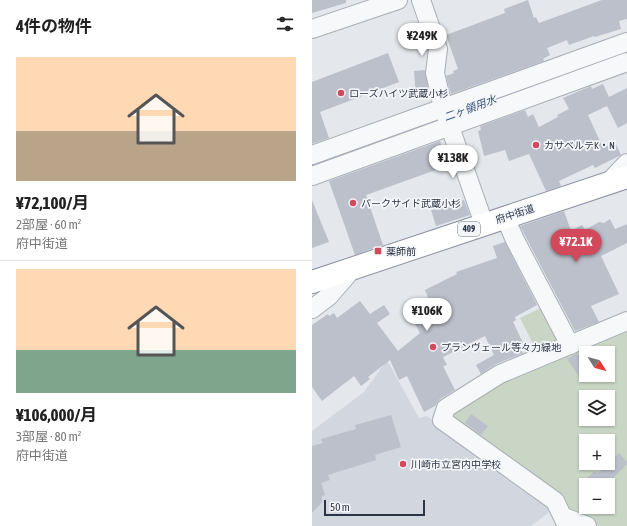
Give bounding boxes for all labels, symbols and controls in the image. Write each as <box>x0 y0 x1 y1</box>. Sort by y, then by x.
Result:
icon: filters <box>274 13 296 35</box>
text: 4件の物件 <box>16 16 92 36</box>
pin: ¥249K <box>394 23 450 57</box>
text: ¥249K <box>407 28 437 43</box>
icon: home <box>120 83 192 155</box>
marker: ローズハイツ武蔵小杉 <box>336 88 346 98</box>
place label: ローズハイツ武蔵小杉 <box>349 88 448 99</box>
water label: 二ヶ領用水 <box>442 93 499 123</box>
marker: カサベルテK・N <box>531 140 541 150</box>
place label: カサベルテK・N <box>544 140 615 151</box>
pin: ¥138K <box>425 145 481 179</box>
text: ¥138K <box>438 150 468 165</box>
text: ¥72,100/月 <box>16 193 89 213</box>
marker: パークサイド武蔵小杉 <box>348 198 358 208</box>
place label: パークサイド武蔵小杉 <box>361 198 461 209</box>
street label: 府中街道 <box>494 203 536 225</box>
text: 2部屋 · 60 m² <box>16 217 81 232</box>
road number: 409 <box>458 222 480 236</box>
pin: ¥72.1K <box>543 229 609 263</box>
text: ¥72.1K <box>560 234 592 249</box>
text: 府中街道 <box>16 236 68 251</box>
marker: 薬師前 <box>373 246 383 256</box>
place label: 薬師前 <box>386 246 416 257</box>
icon: home <box>120 295 192 367</box>
pin: ¥106K <box>399 298 455 332</box>
text: ¥106K <box>412 303 442 318</box>
marker: プランヴェール等々力緑地 <box>428 342 438 352</box>
place label: プランヴェール等々力緑地 <box>441 342 562 353</box>
north arrow <box>579 346 615 382</box>
map controls <box>579 346 615 514</box>
button: layers <box>579 390 615 426</box>
text: ¥106,000/月 <box>16 405 97 425</box>
text: 3部屋 · 80 m² <box>16 429 81 444</box>
button: + <box>579 434 615 470</box>
text: 府中街道 <box>16 448 68 463</box>
marker: 川崎市立宮内中学校 <box>398 459 408 469</box>
place label: 川崎市立宮内中学校 <box>411 459 501 470</box>
button: − <box>579 478 615 514</box>
scale bar <box>324 498 425 517</box>
text: 50 m <box>330 501 350 513</box>

